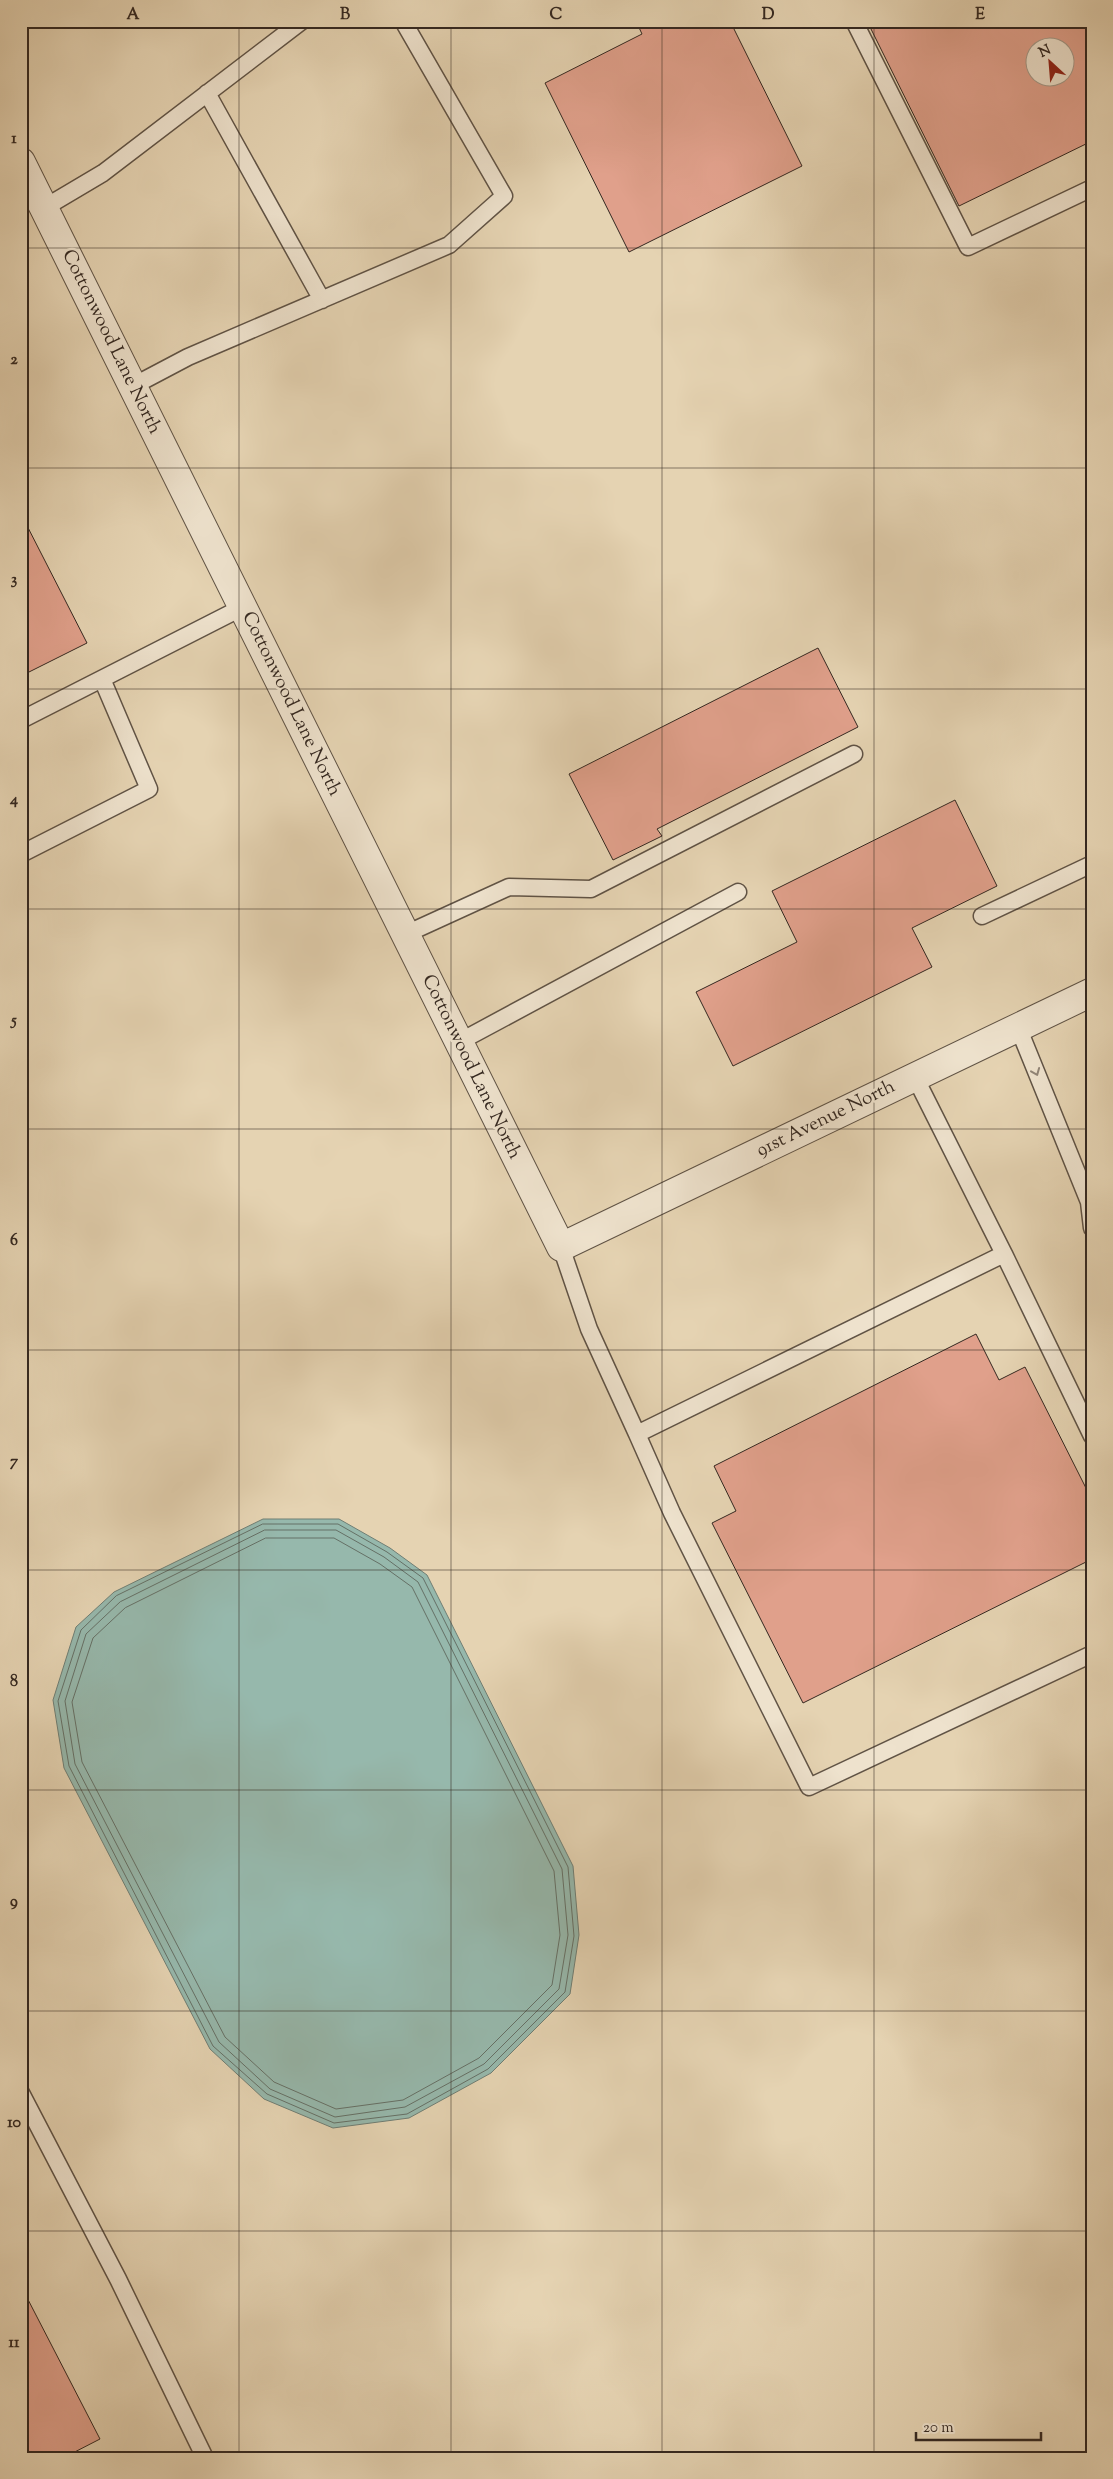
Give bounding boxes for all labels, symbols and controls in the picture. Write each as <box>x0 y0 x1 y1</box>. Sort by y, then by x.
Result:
text: A <box>127 4 140 27</box>
text: B <box>340 4 350 27</box>
text: C <box>550 4 563 27</box>
text: D <box>762 4 775 27</box>
text: E <box>975 4 985 27</box>
north arrow <box>1026 38 1076 88</box>
text: N <box>1036 41 1055 64</box>
text: 1 <box>11 128 17 151</box>
street label: Cottonwood Lane North <box>54 245 168 439</box>
text: 2 <box>10 349 18 372</box>
text: 3 <box>11 569 18 592</box>
street label: Cottonwood Lane North <box>234 607 348 801</box>
text: 4 <box>9 789 18 812</box>
street label: Cottonwood Lane North <box>414 970 528 1164</box>
text: 5 <box>9 1010 17 1033</box>
one-way arrow <box>1031 1068 1041 1076</box>
street label: 91st Avenue North <box>752 1074 900 1164</box>
text: 6 <box>10 1230 18 1253</box>
text: 7 <box>10 1451 19 1474</box>
text: 8 <box>10 1671 18 1694</box>
text: 9 <box>10 1891 18 1914</box>
text: 10 <box>7 2112 21 2135</box>
text: 11 <box>9 2332 20 2355</box>
scale bar <box>916 2409 1040 2441</box>
text: 20 m <box>923 2418 954 2439</box>

